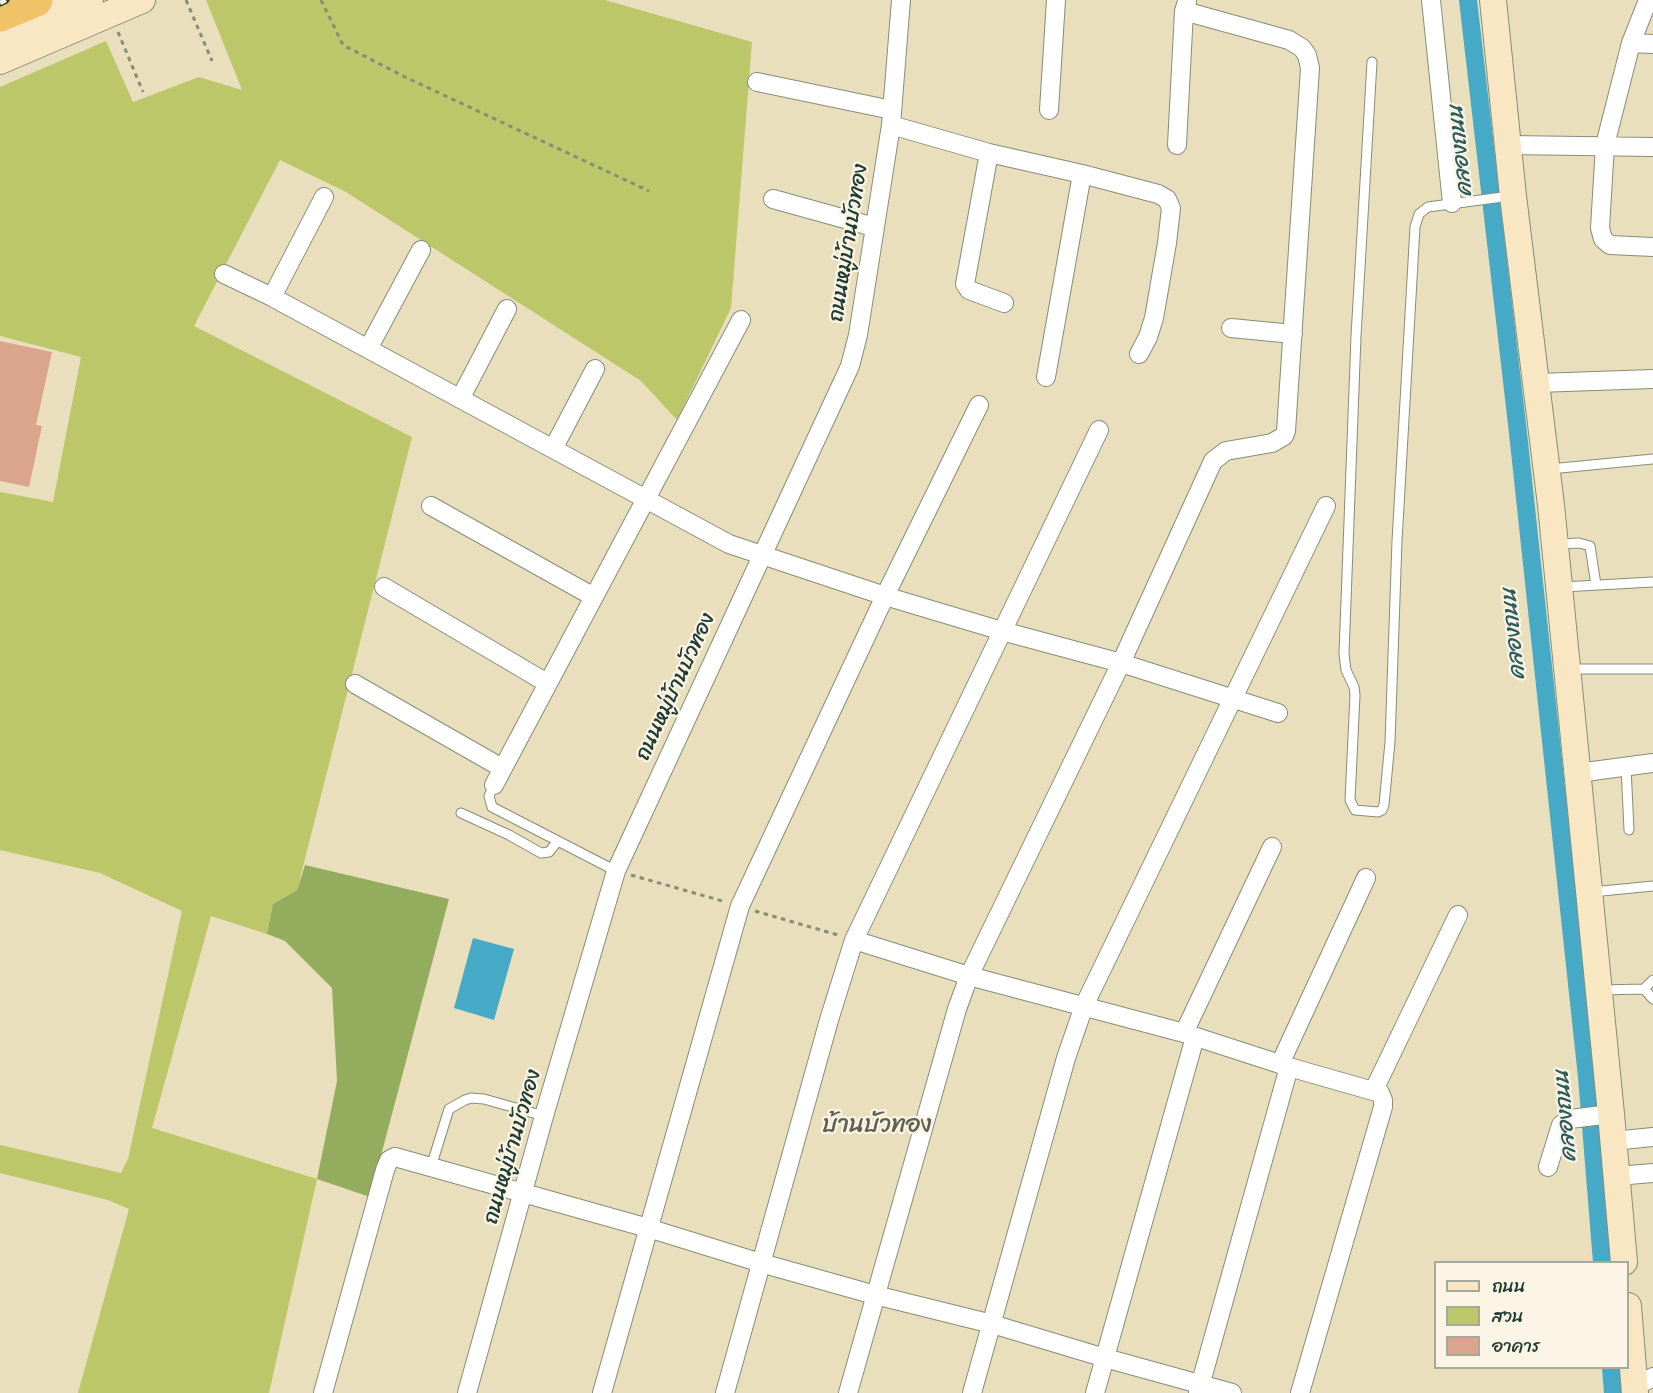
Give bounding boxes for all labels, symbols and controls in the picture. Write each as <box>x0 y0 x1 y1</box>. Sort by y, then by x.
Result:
water label: คลองถนน <box>1443 104 1479 198</box>
street label: ถนนหมู่บ้านบัวทอง <box>824 162 874 324</box>
water label: คลองถนน <box>1496 587 1532 681</box>
street label: ถนนหมู่บ้านบัวทอง <box>631 609 721 765</box>
street label: ถนนหมู่บ้านบัวทอง <box>479 1067 547 1227</box>
water label: คลองถนน <box>1549 1069 1583 1163</box>
district label: บ้านบัวทอง <box>822 1112 932 1140</box>
legend <box>1434 1261 1629 1369</box>
text: ถนน <box>1492 1270 1525 1302</box>
text: สวน <box>1492 1300 1524 1332</box>
text: อาคาร <box>1492 1330 1540 1362</box>

